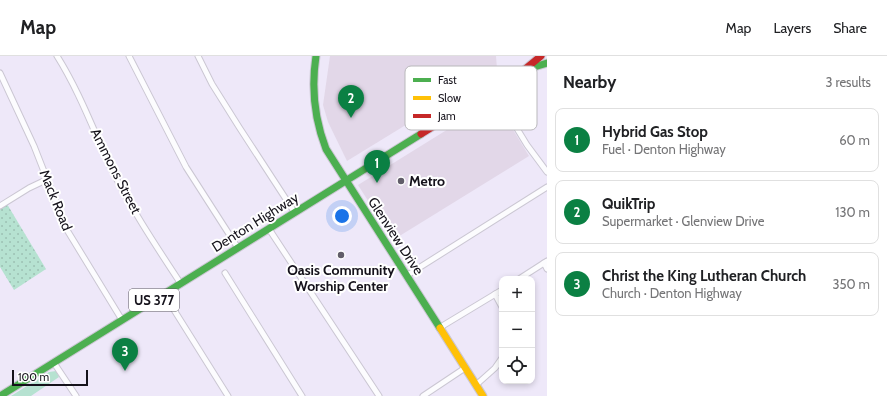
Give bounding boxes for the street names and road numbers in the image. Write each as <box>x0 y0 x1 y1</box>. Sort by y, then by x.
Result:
street label: Ammons Street <box>87 125 145 217</box>
street label: Mack Road <box>36 167 76 233</box>
street label: Denton Highway <box>208 188 302 256</box>
street label: Glenview Drive <box>364 194 428 278</box>
road number: US 377 <box>129 289 179 311</box>

